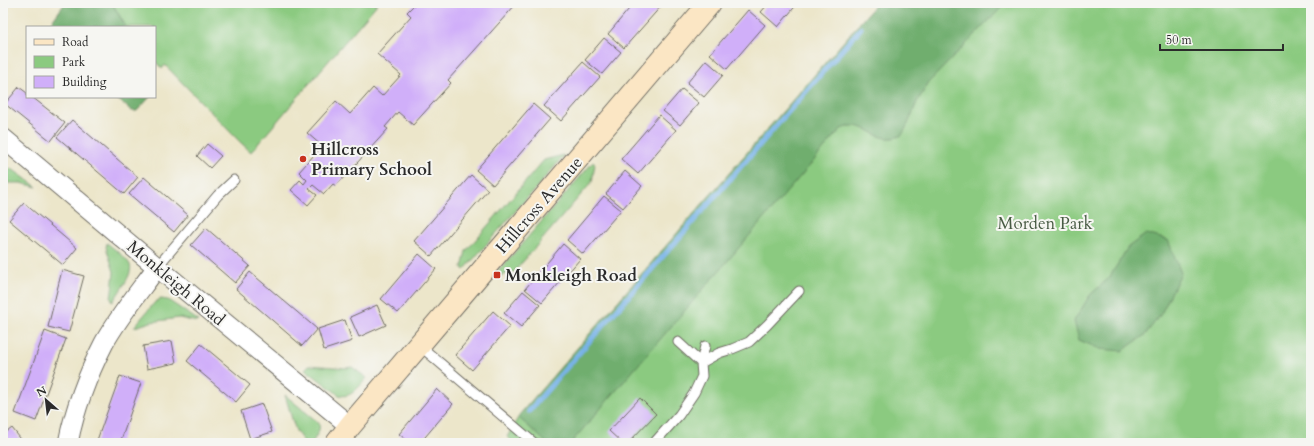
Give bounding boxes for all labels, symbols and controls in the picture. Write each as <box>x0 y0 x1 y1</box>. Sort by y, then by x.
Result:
legend <box>26 26 156 98</box>
scale bar <box>1160 26 1283 52</box>
text: 50 m <box>1166 32 1193 48</box>
text: Road <box>62 34 89 50</box>
text: Park <box>62 54 86 70</box>
text: Building <box>62 74 107 90</box>
place label: Hillcross Primary School <box>311 138 432 181</box>
street label: Hillcross Avenue <box>490 151 588 259</box>
marker: Hillcross Primary School <box>298 154 308 164</box>
park label: Morden Park <box>997 212 1093 235</box>
street label: Monkleigh Road <box>122 235 230 331</box>
place label: Monkleigh Road <box>505 264 637 287</box>
marker: Monkleigh Road <box>492 270 502 280</box>
north arrow <box>26 380 66 420</box>
text: N <box>34 383 50 400</box>

